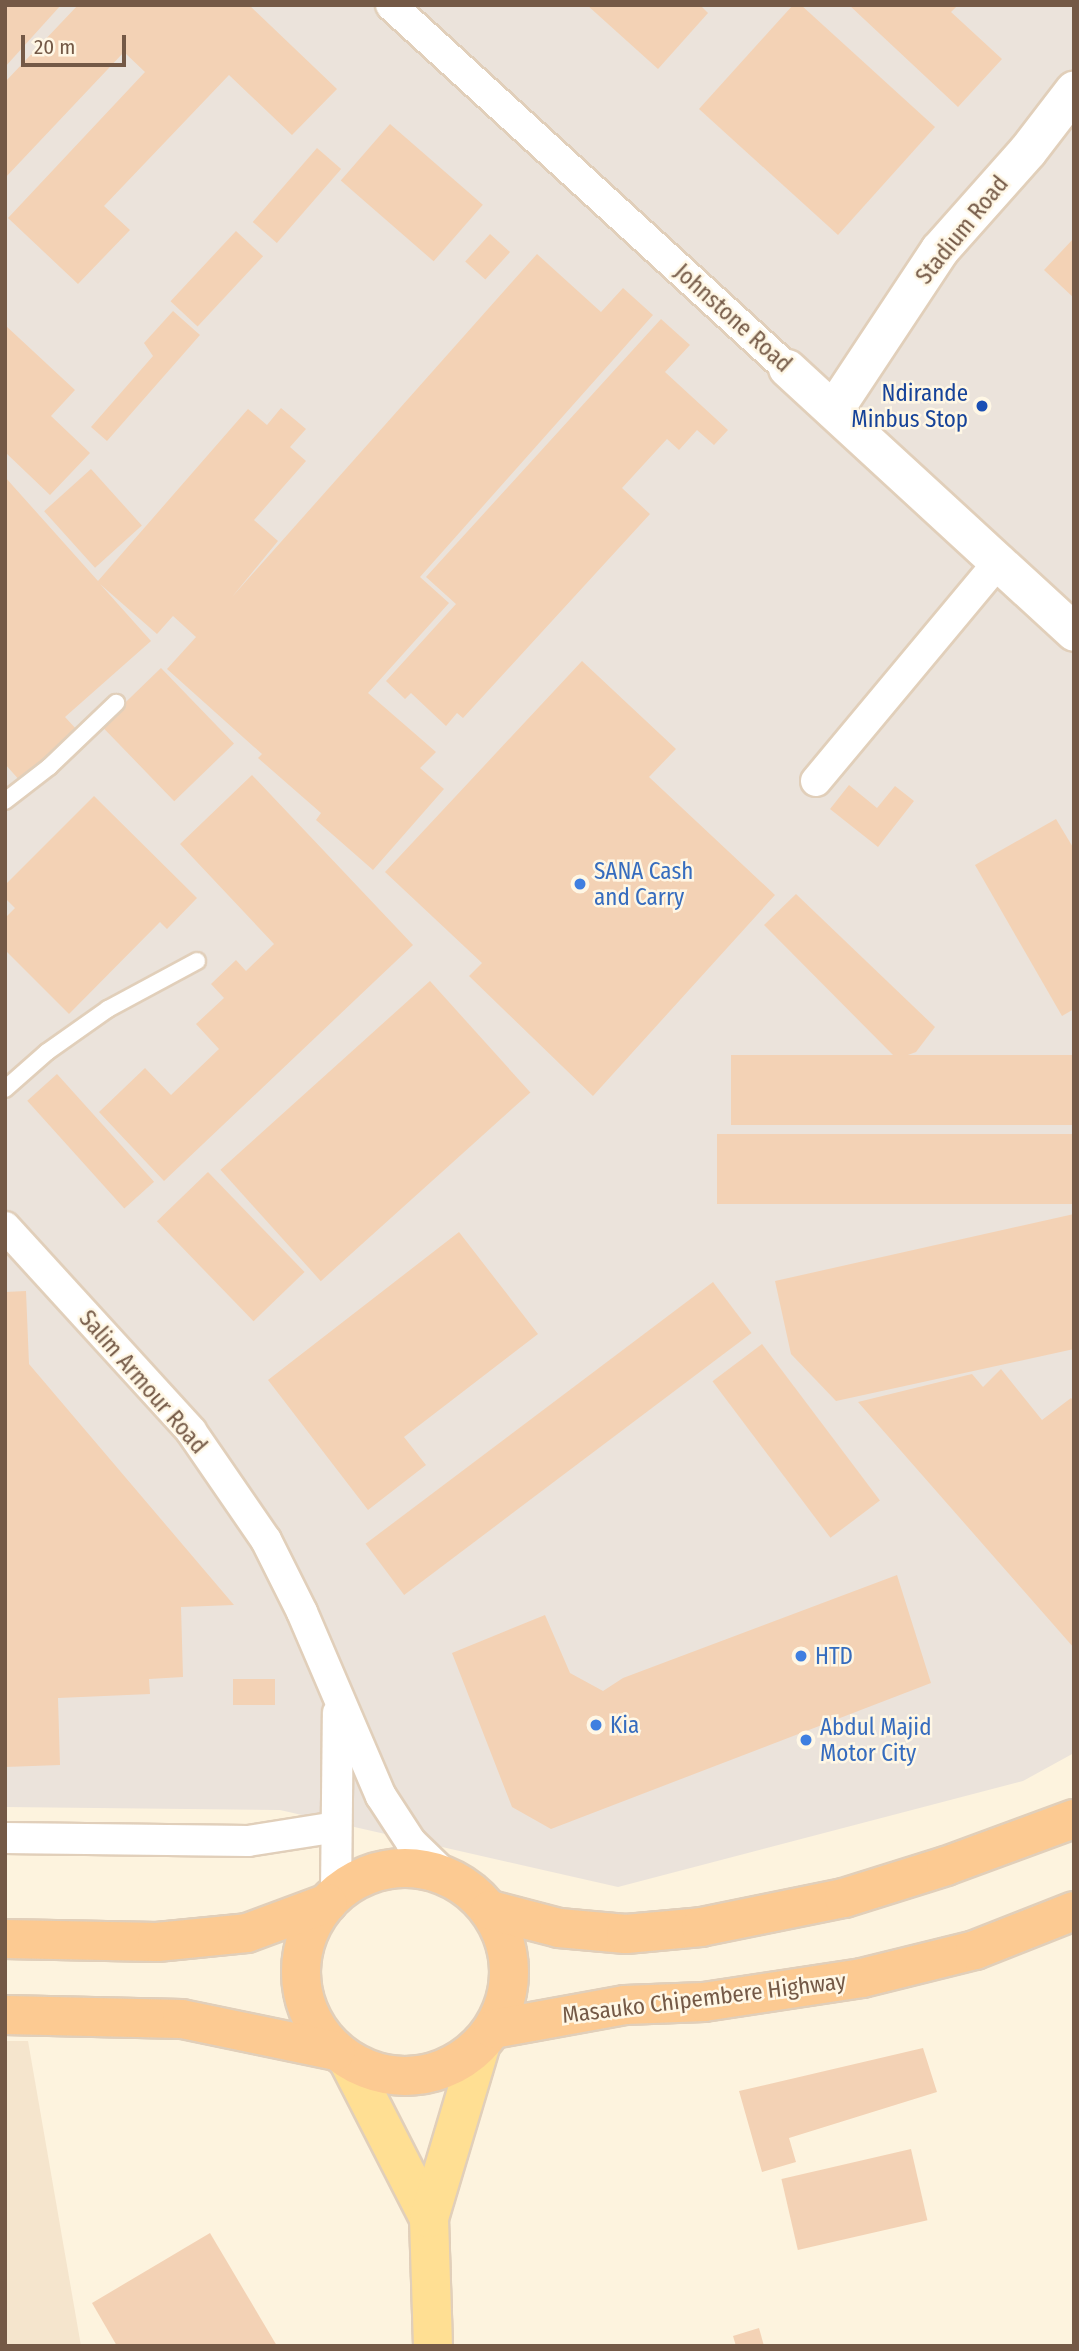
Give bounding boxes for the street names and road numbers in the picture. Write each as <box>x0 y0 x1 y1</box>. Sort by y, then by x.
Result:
street label: Stadium Road <box>910 170 1014 290</box>
street label: Johnstone Road <box>669 258 797 378</box>
street label: Salim Armour Road <box>73 1305 213 1459</box>
street label: Masauko Chipembere Highway <box>561 1967 847 2029</box>

